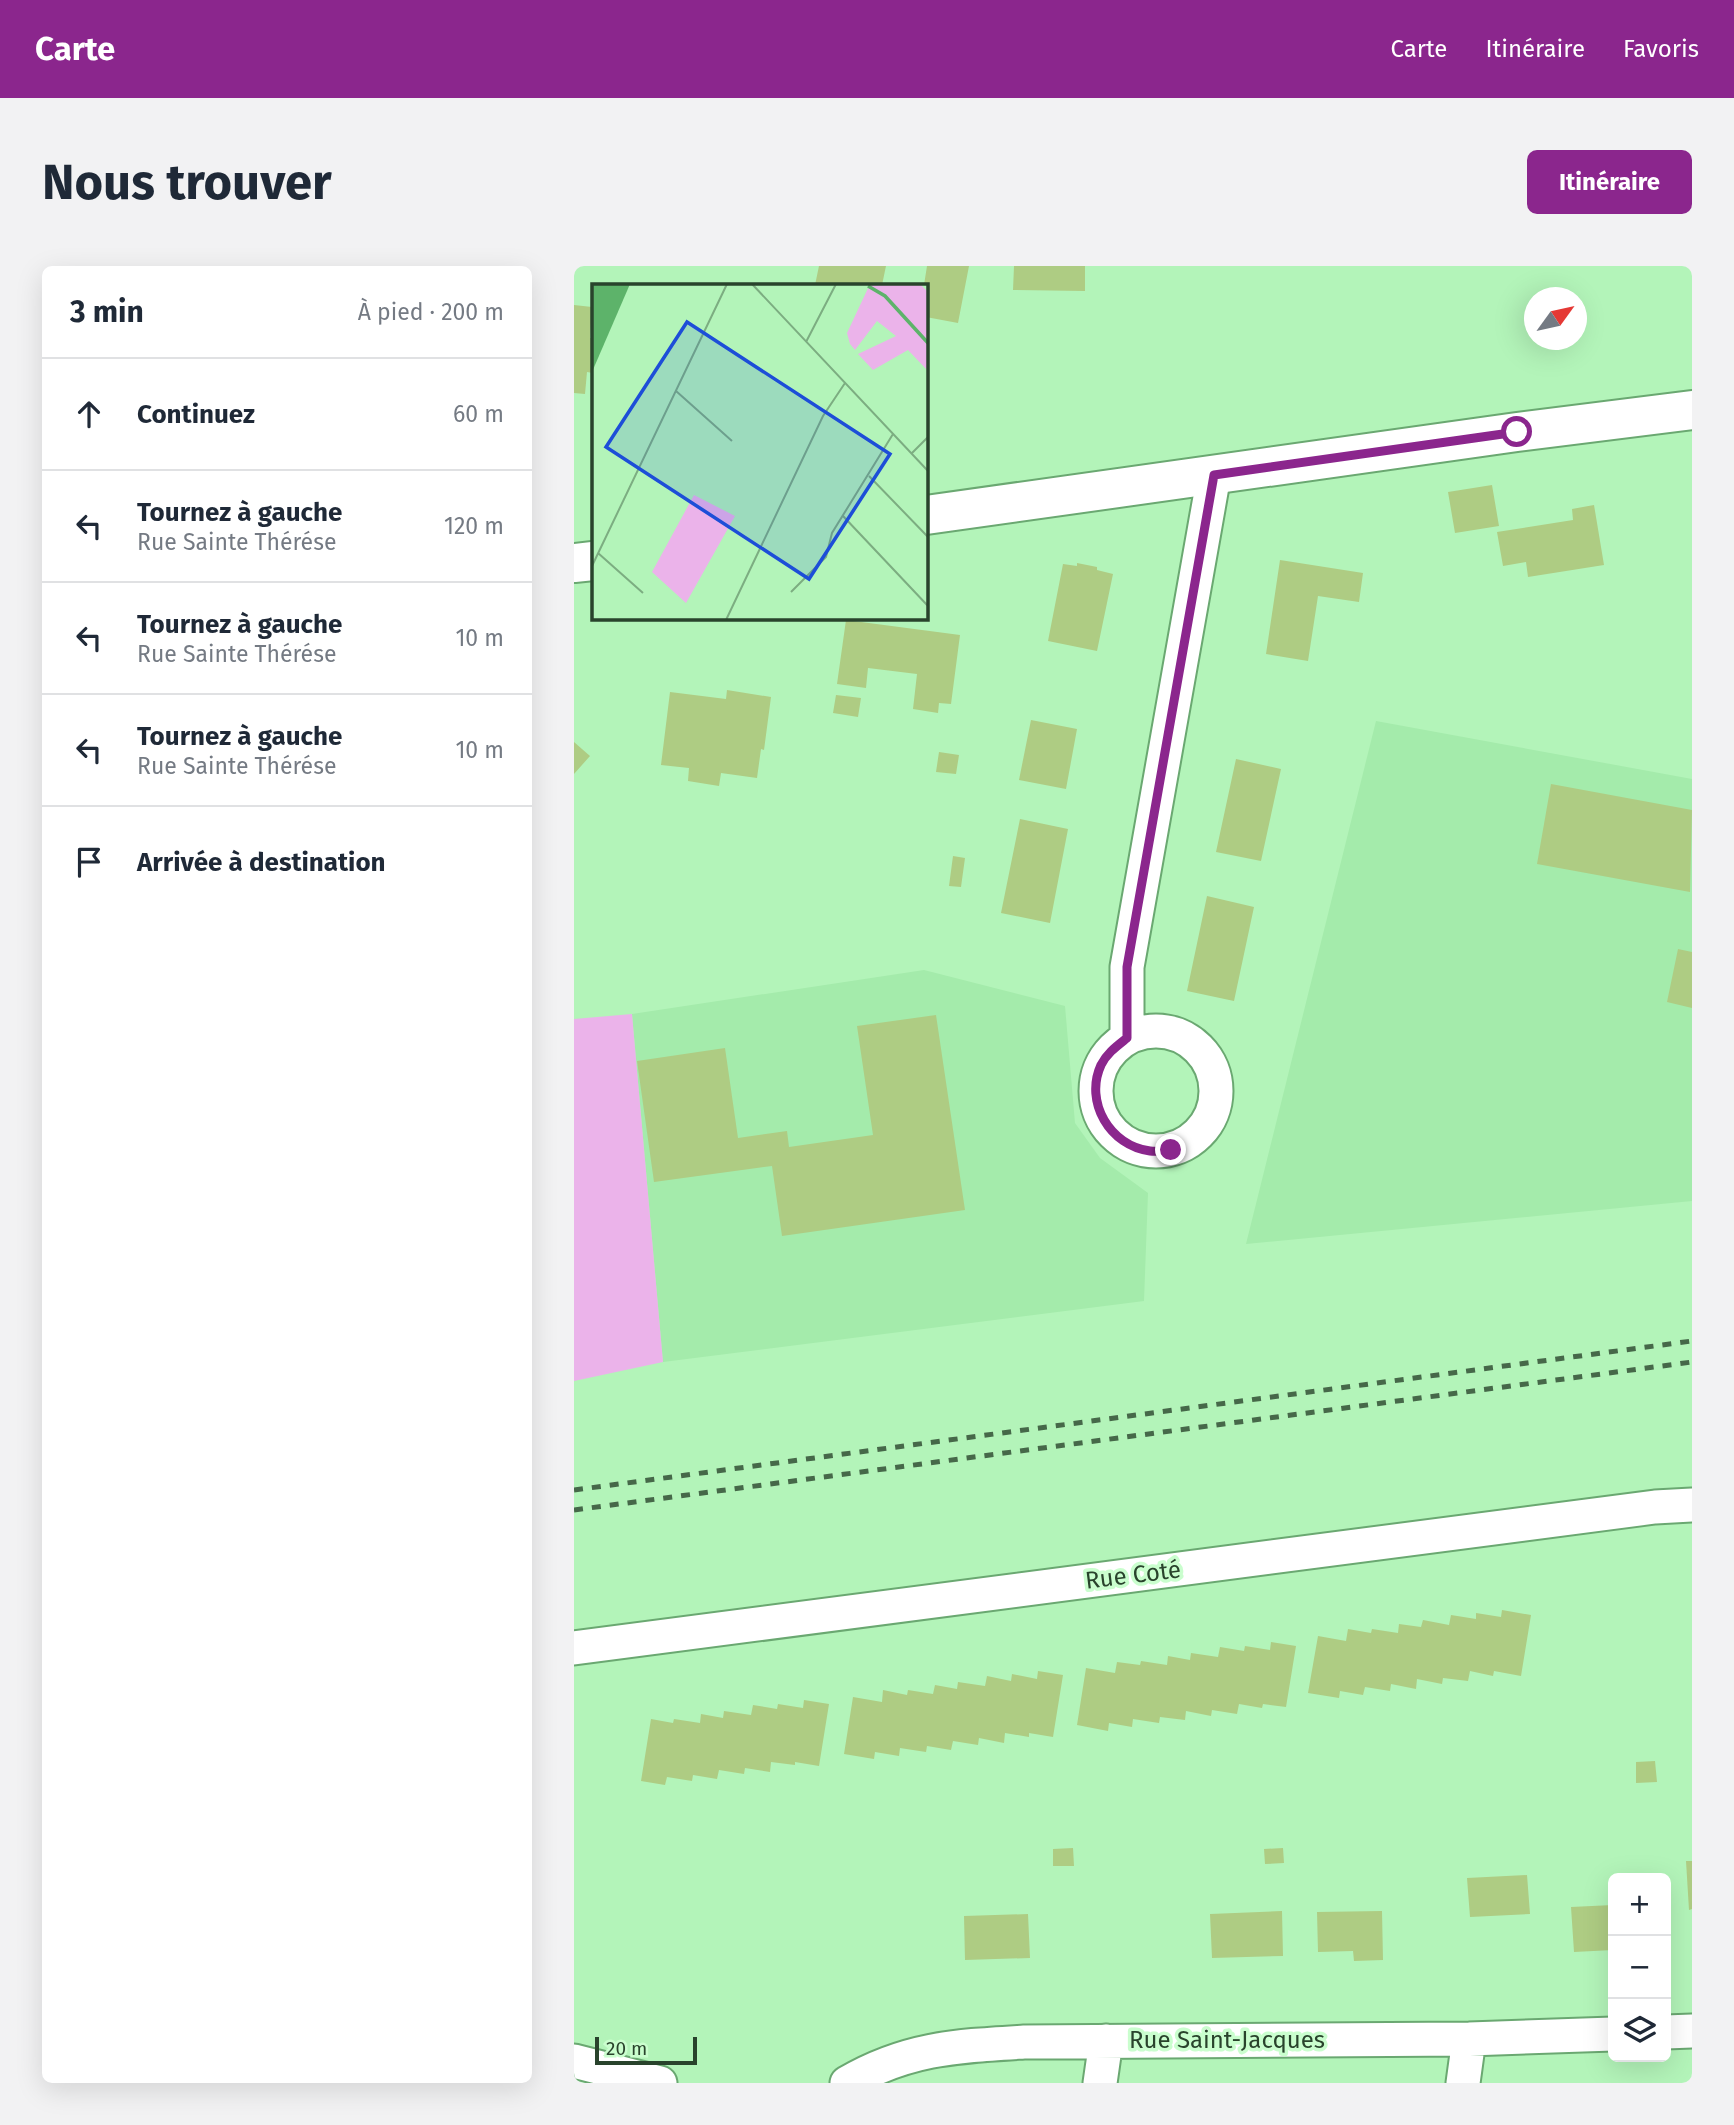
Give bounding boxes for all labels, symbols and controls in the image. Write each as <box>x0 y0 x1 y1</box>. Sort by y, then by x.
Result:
text: Carte <box>35 29 115 69</box>
text: Carte <box>1391 35 1447 63</box>
text: Itinéraire <box>1485 35 1585 63</box>
text: Favoris <box>1623 35 1699 63</box>
button: Itinéraire <box>1527 150 1692 214</box>
text: Nous trouver <box>42 153 332 212</box>
inset map <box>592 284 928 620</box>
north arrow <box>1524 287 1587 350</box>
text: 3 min <box>70 294 144 330</box>
text: À pied · 200 m <box>358 298 504 326</box>
icon: ahead <box>70 395 108 433</box>
text: Continuez <box>137 399 255 430</box>
text: 60 m <box>453 400 504 428</box>
route start <box>1501 416 1532 447</box>
text: Tournez à gauche <box>137 497 342 528</box>
icon: left <box>70 507 108 545</box>
text: 120 m <box>444 512 504 540</box>
text: Rue Sainte Thérése <box>137 528 336 556</box>
text: Tournez à gauche <box>137 609 342 640</box>
icon: left <box>70 619 108 657</box>
text: 10 m <box>455 624 504 652</box>
text: Rue Sainte Thérése <box>137 640 336 668</box>
text: Tournez à gauche <box>137 721 342 752</box>
icon: left <box>70 731 108 769</box>
text: 10 m <box>455 736 504 764</box>
text: Rue Sainte Thérése <box>137 752 336 780</box>
icon: arrive <box>70 843 108 881</box>
text: Arrivée à destination <box>137 847 386 878</box>
route end <box>1155 1134 1186 1165</box>
street label: Rue Coté <box>1084 1555 1182 1595</box>
map controls <box>1608 1873 1671 2062</box>
button: + <box>1608 1873 1671 1936</box>
button: − <box>1608 1936 1671 1999</box>
button: layers <box>1608 1999 1671 2062</box>
street label: Rue Saint-Jacques <box>1129 2026 1325 2054</box>
scale bar <box>595 2034 696 2066</box>
text: 20 m <box>606 2037 647 2060</box>

